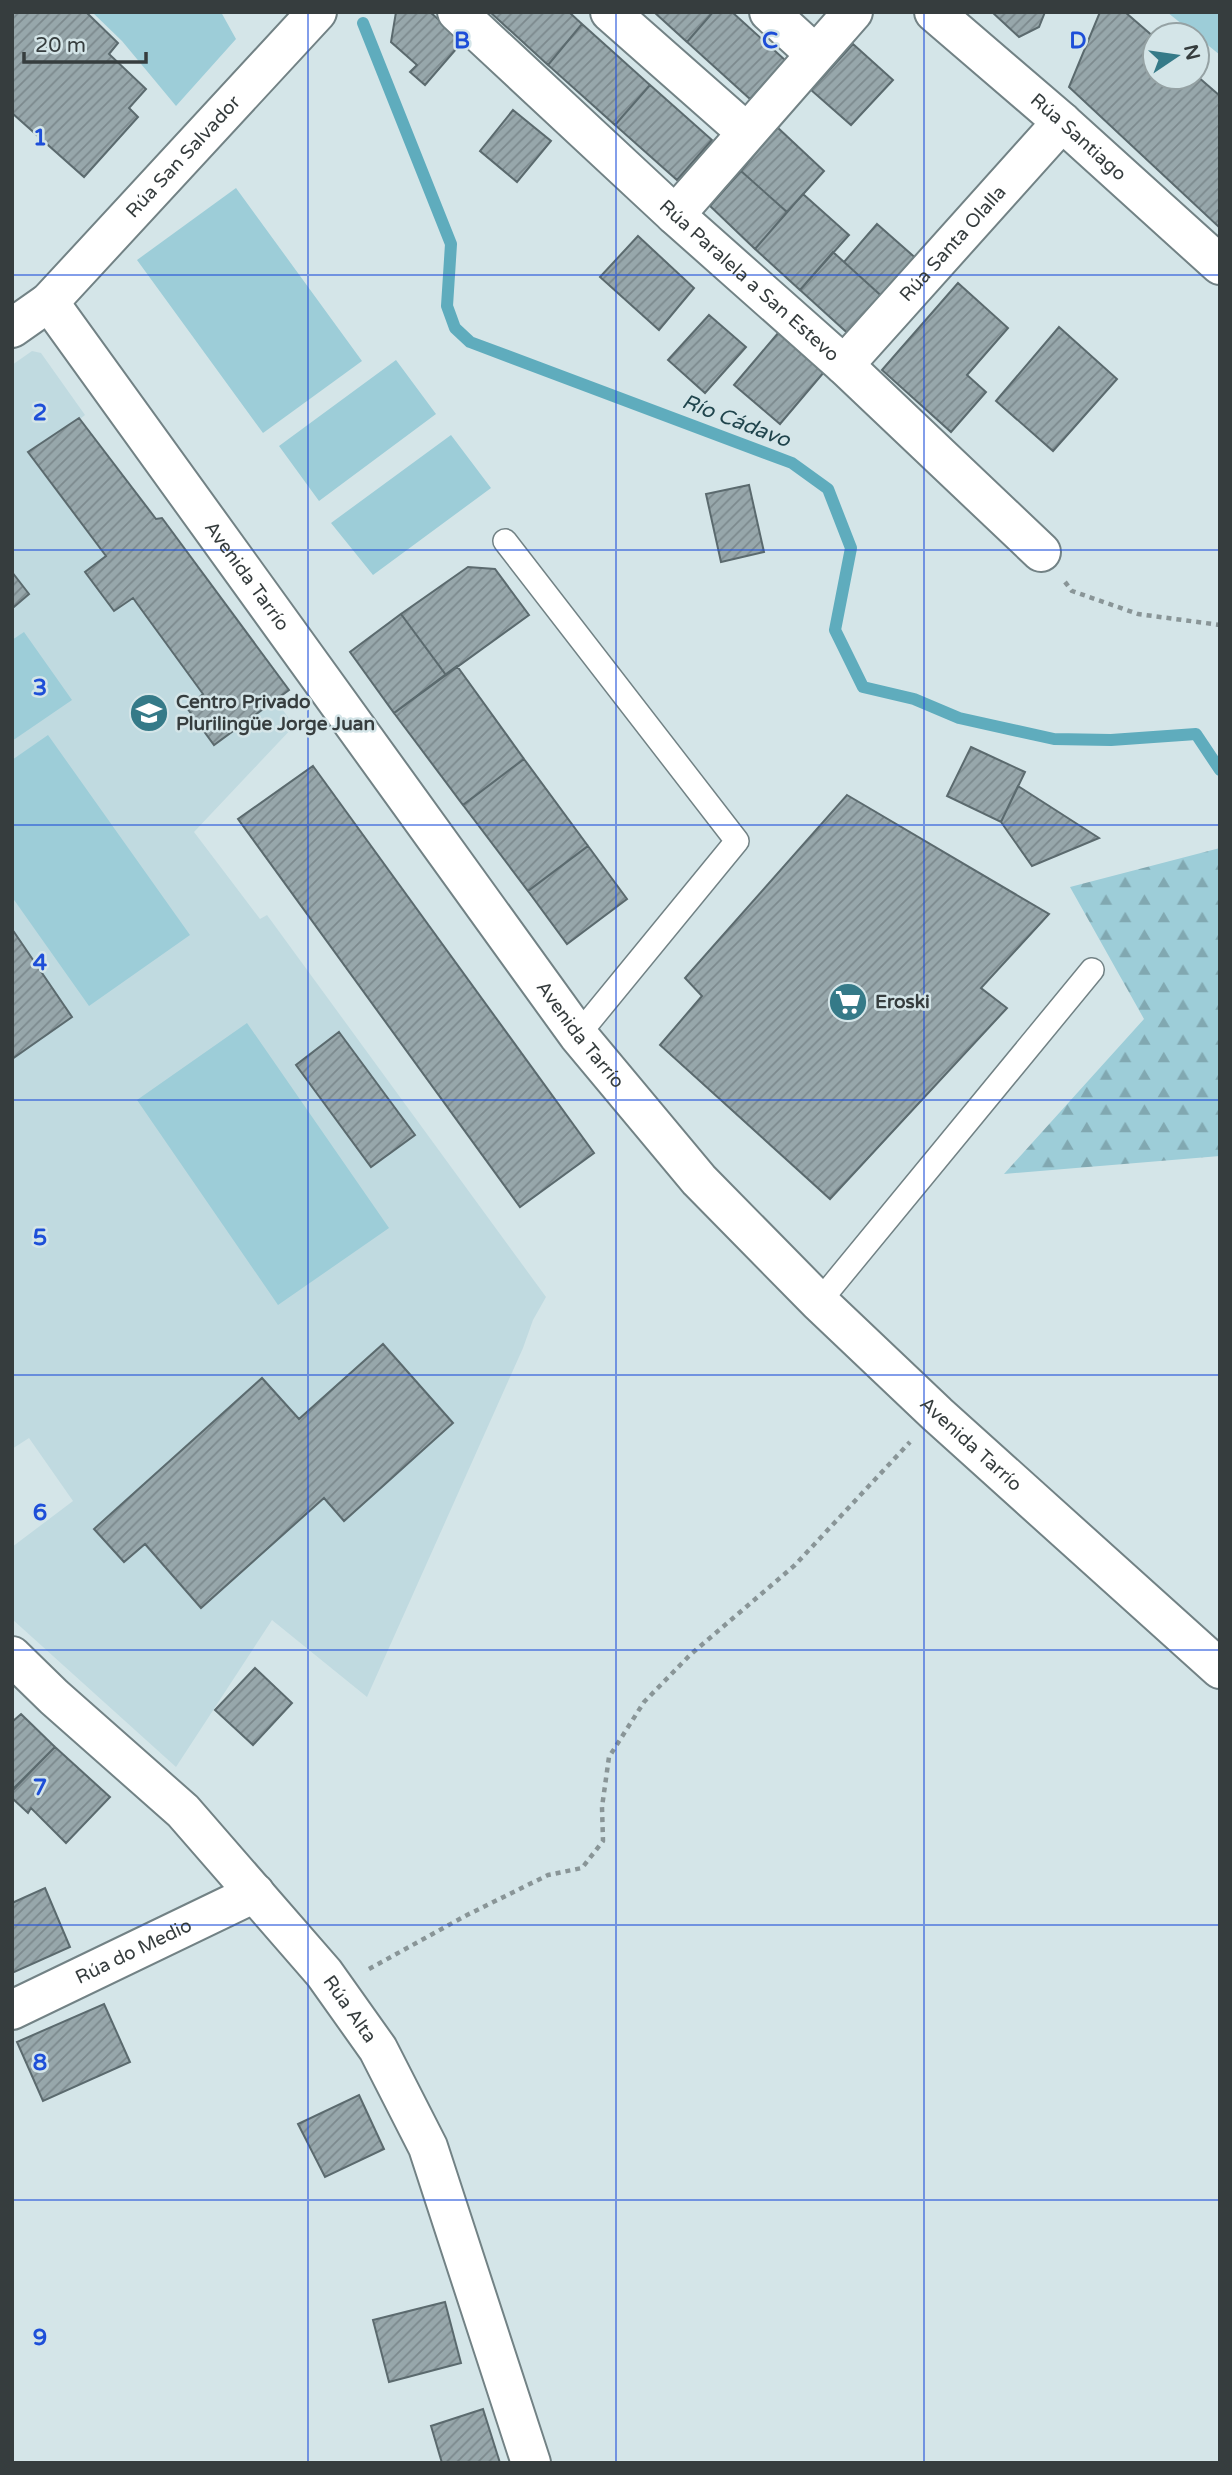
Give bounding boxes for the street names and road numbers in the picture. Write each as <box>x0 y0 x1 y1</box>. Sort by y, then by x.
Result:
street label: Rúa Santiago <box>1026 89 1131 186</box>
street label: Rúa San Salvador <box>121 91 246 222</box>
street label: Rúa Santa Olalla <box>895 181 1011 306</box>
street label: Rúa Paralela a San Estevo <box>655 195 843 366</box>
street label: Avenida Tarrío <box>200 517 294 635</box>
street label: Avenida Tarrío <box>532 977 629 1093</box>
street label: Avenida Tarrío <box>915 1393 1026 1496</box>
street label: Rúa do Medio <box>72 1914 195 1989</box>
street label: Rúa Alta <box>318 1971 381 2047</box>

